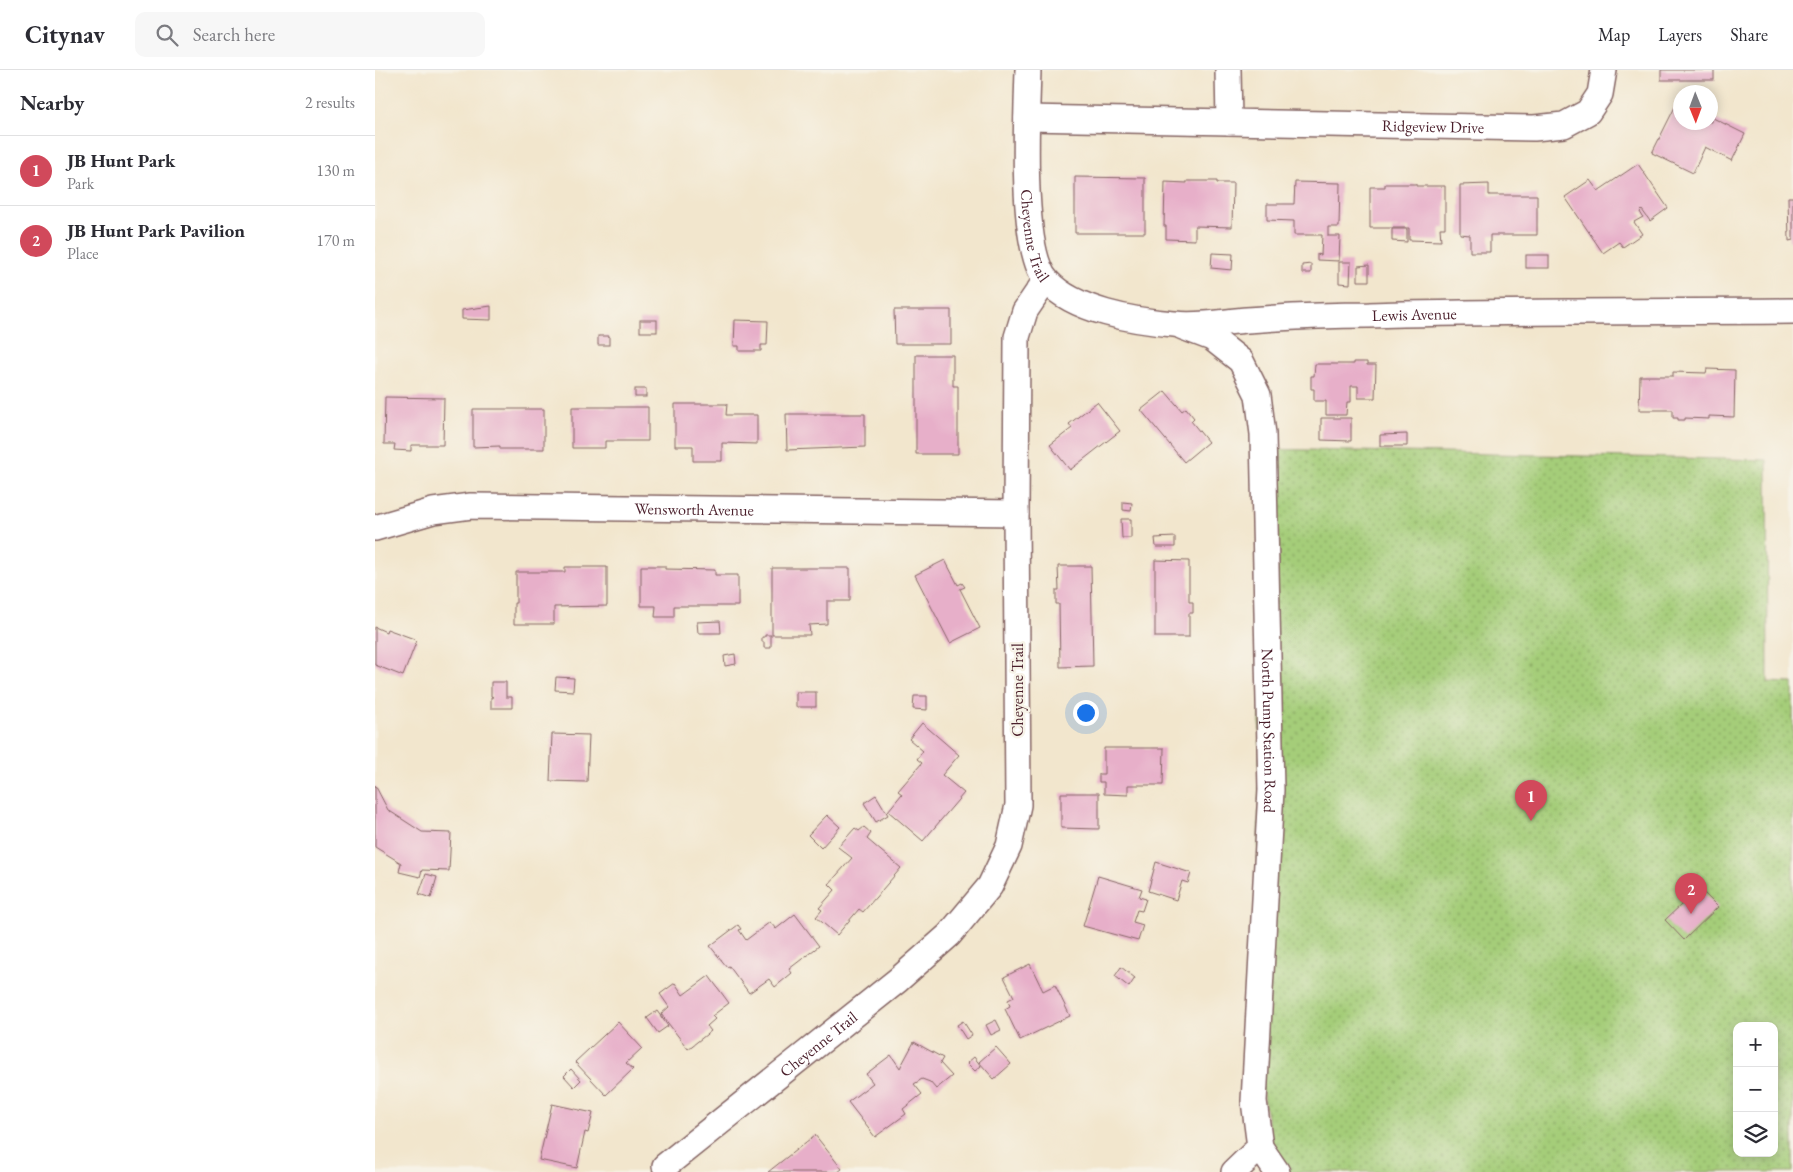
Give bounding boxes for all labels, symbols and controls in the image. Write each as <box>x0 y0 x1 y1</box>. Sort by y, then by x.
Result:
search box <box>135 12 485 57</box>
text: Citynav <box>25 19 105 50</box>
icon: search <box>153 21 181 49</box>
text: Search here <box>193 22 275 47</box>
text: Map <box>1598 23 1630 46</box>
text: Layers <box>1658 23 1702 46</box>
text: Share <box>1730 23 1768 46</box>
north arrow <box>1673 85 1718 130</box>
text: Nearby <box>20 89 84 116</box>
text: 2 results <box>305 92 355 113</box>
street label: Ridgeview Drive <box>1382 115 1484 138</box>
text: JB Hunt Park <box>67 148 176 173</box>
text: 1 <box>32 160 40 181</box>
text: 130 m <box>316 160 355 181</box>
text: Park <box>67 173 94 194</box>
street label: Cheyenne Trail <box>1016 189 1055 286</box>
text: JB Hunt Park Pavilion <box>67 218 245 243</box>
text: 2 <box>32 230 40 251</box>
text: 170 m <box>316 230 355 251</box>
text: Place <box>67 243 99 264</box>
street label: Lewis Avenue <box>1372 303 1457 325</box>
street label: Wensworth Avenue <box>634 498 754 520</box>
street label: Cheyenne Trail <box>1007 643 1028 737</box>
street label: North Pump Station Road <box>1257 648 1282 814</box>
your location <box>1073 700 1099 726</box>
pin: 1 <box>1515 780 1547 821</box>
pin: 2 <box>1675 873 1707 914</box>
street label: Cheyenne Trail <box>775 1006 861 1081</box>
map controls <box>1733 1022 1778 1157</box>
button: + <box>1733 1022 1778 1067</box>
button: − <box>1733 1067 1778 1112</box>
button: layers <box>1733 1112 1778 1157</box>

